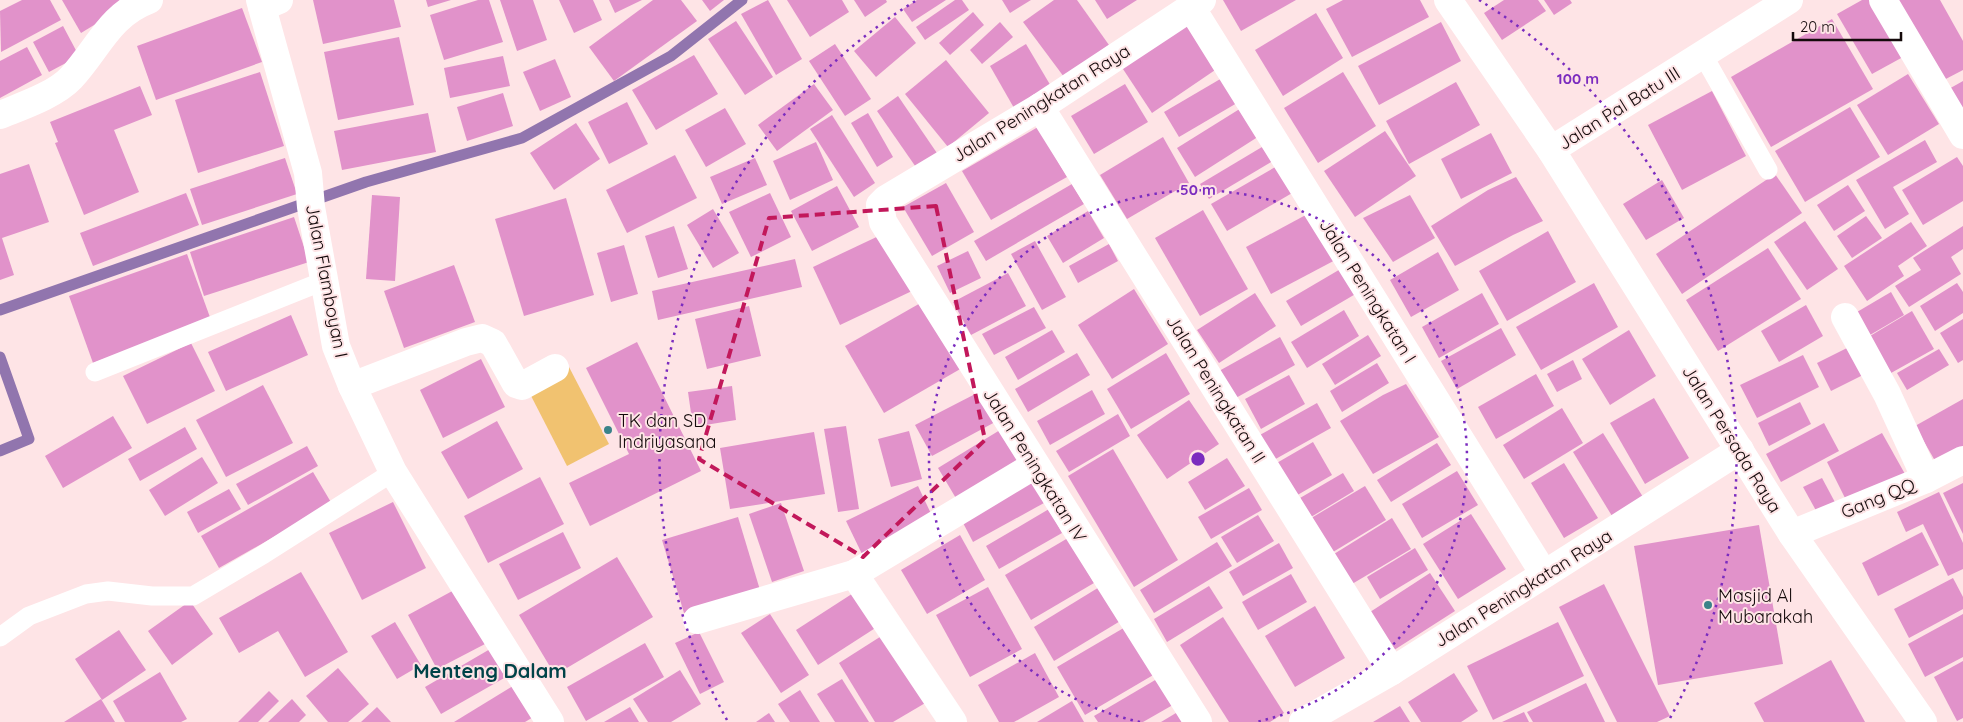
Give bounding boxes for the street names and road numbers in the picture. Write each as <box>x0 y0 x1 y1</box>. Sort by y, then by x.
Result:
street label: Jalan Peningkatan Raya <box>948 39 1134 167</box>
street label: Jalan Pal Batu III <box>1554 61 1684 155</box>
street label: Jalan Flamboyan I <box>301 202 353 360</box>
street label: Jalan Peningkatan I <box>1314 215 1422 367</box>
street label: Jalan Peningkatan II <box>1161 311 1271 467</box>
street label: Jalan Persada Raya <box>1677 361 1787 517</box>
street label: Jalan Peningkatan IV <box>978 384 1092 546</box>
street label: Gang QQ <box>1837 472 1919 523</box>
street label: Jalan Peningkatan Raya <box>1430 524 1616 652</box>

